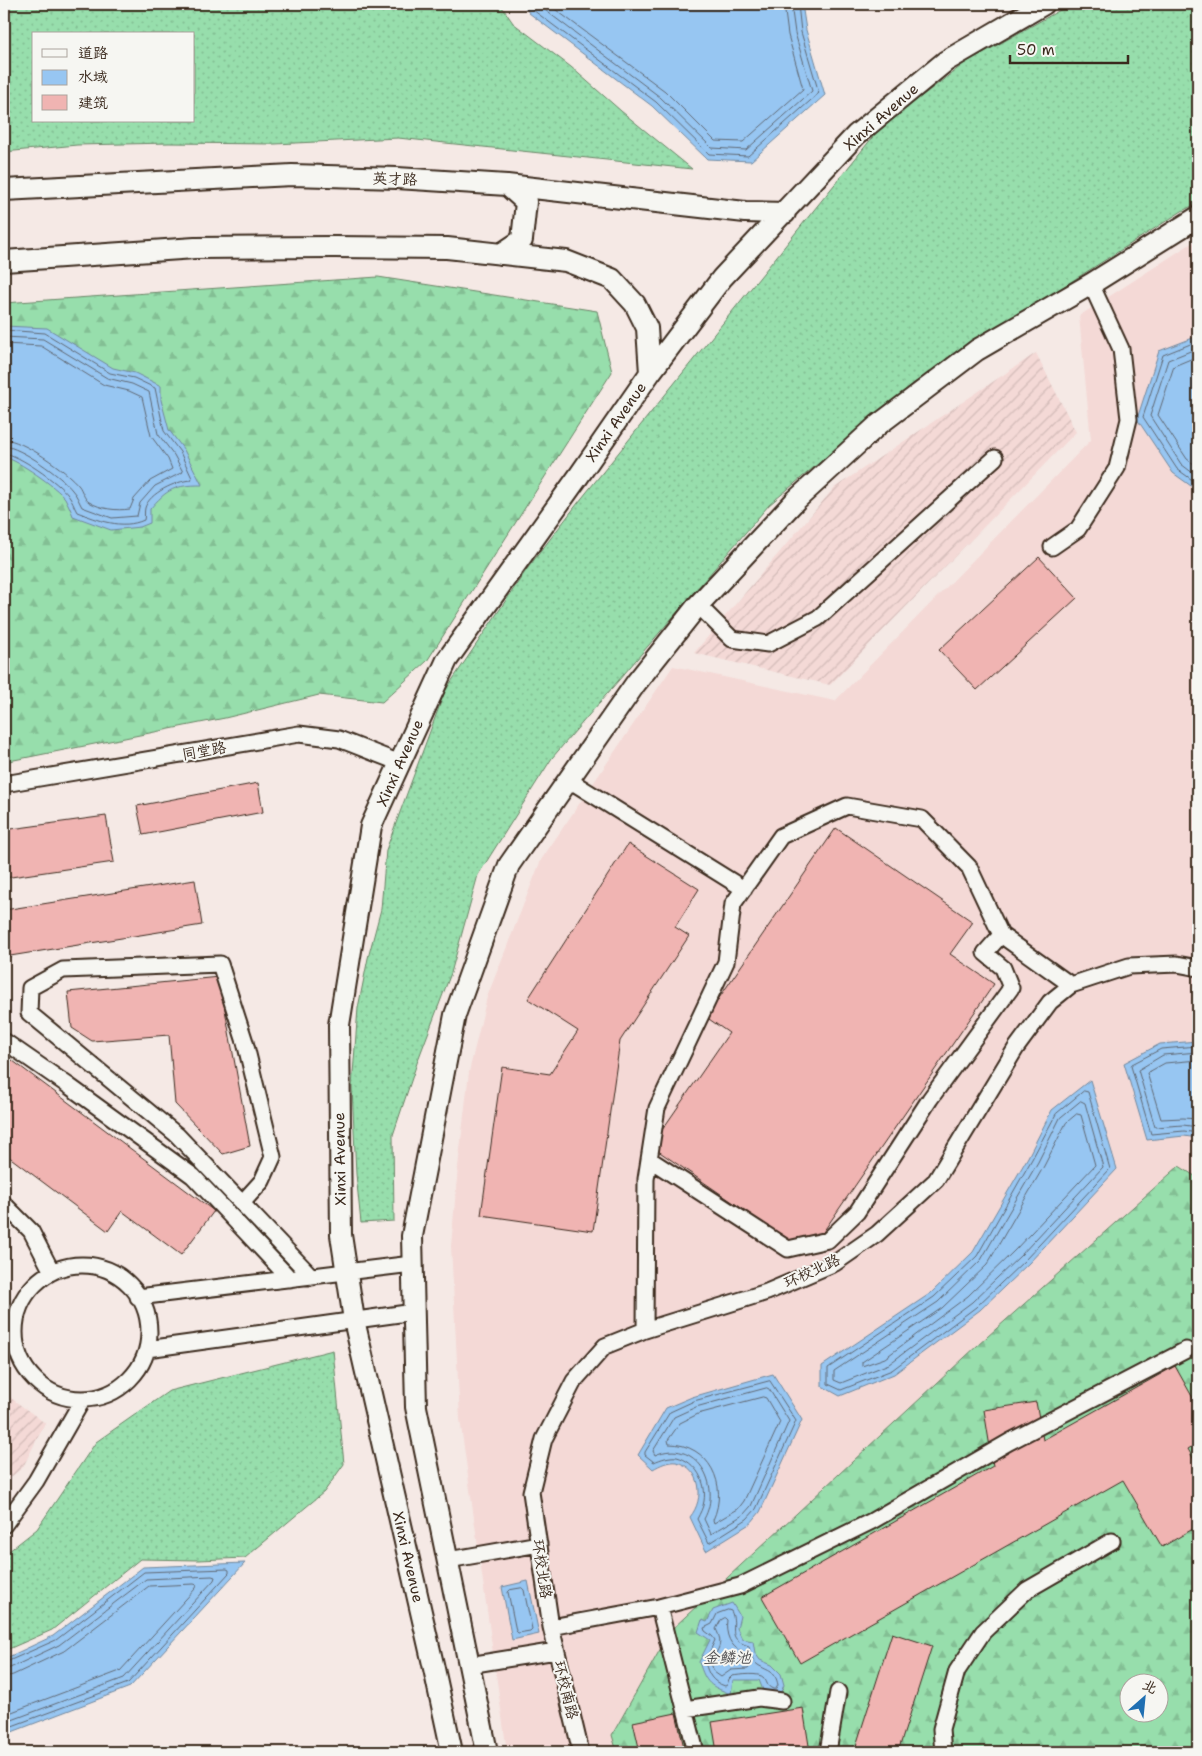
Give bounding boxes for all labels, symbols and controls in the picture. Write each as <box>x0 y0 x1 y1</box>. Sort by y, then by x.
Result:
legend <box>32 32 195 122</box>
scale bar <box>1010 32 1127 64</box>
text: 50 m <box>1017 40 1055 60</box>
text: 道路 <box>78 43 108 63</box>
text: 水域 <box>78 67 108 87</box>
street label: Xinxi Avenue <box>839 79 923 155</box>
text: 建筑 <box>78 93 108 113</box>
street label: 英才路 <box>372 168 418 190</box>
street label: Xinxi Avenue <box>581 378 651 466</box>
street label: Xinxi Avenue <box>372 716 428 810</box>
street label: 同堂路 <box>180 737 228 765</box>
street label: Xinxi Avenue <box>329 1112 351 1206</box>
street label: 环校北路 <box>781 1249 843 1293</box>
street label: Xinxi Avenue <box>388 1509 428 1605</box>
street label: 环校北路 <box>528 1538 556 1600</box>
water label: 金鳞池 <box>703 1647 752 1668</box>
street label: 环校南路 <box>549 1658 583 1722</box>
north arrow <box>1120 1674 1170 1724</box>
text: 北 <box>1140 1675 1160 1698</box>

